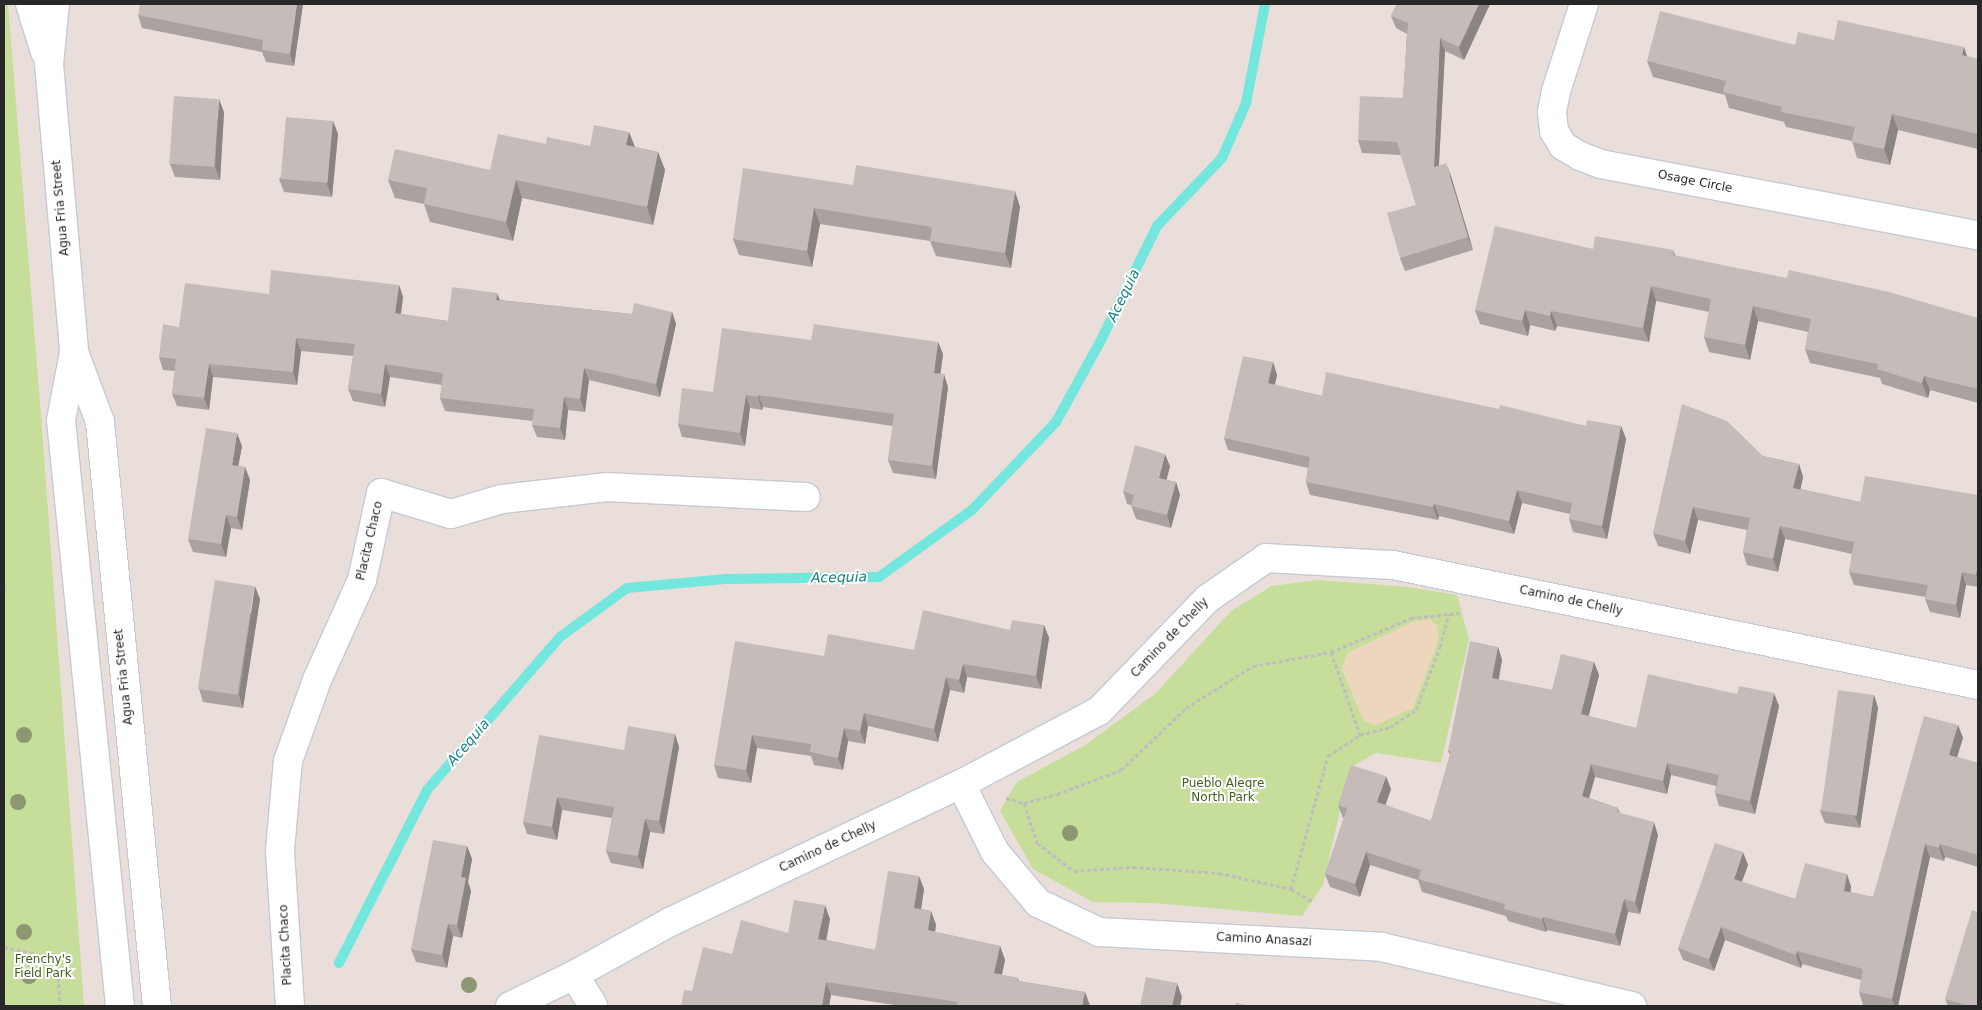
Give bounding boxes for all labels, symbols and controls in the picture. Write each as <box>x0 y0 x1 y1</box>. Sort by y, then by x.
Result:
street label: Agua Fria Street <box>50 159 72 257</box>
street label: Osage Circle <box>1657 168 1733 196</box>
water label: Acequia <box>1103 266 1143 324</box>
street label: Placita Chaco <box>354 500 386 582</box>
water label: Acequia <box>811 568 867 586</box>
street label: Camino de Chelly <box>1518 583 1624 619</box>
street label: Camino de Chelly <box>1128 595 1212 681</box>
street label: Agua Fria Street <box>112 628 136 726</box>
water label: Acequia <box>443 715 493 769</box>
park label: Pueblo Alegre North Park <box>1182 777 1264 805</box>
street label: Camino de Chelly <box>777 818 879 876</box>
street label: Placita Chaco <box>277 904 295 986</box>
street label: Camino Anasazi <box>1216 930 1312 950</box>
park label: Frenchy's Field Park <box>14 953 72 981</box>

